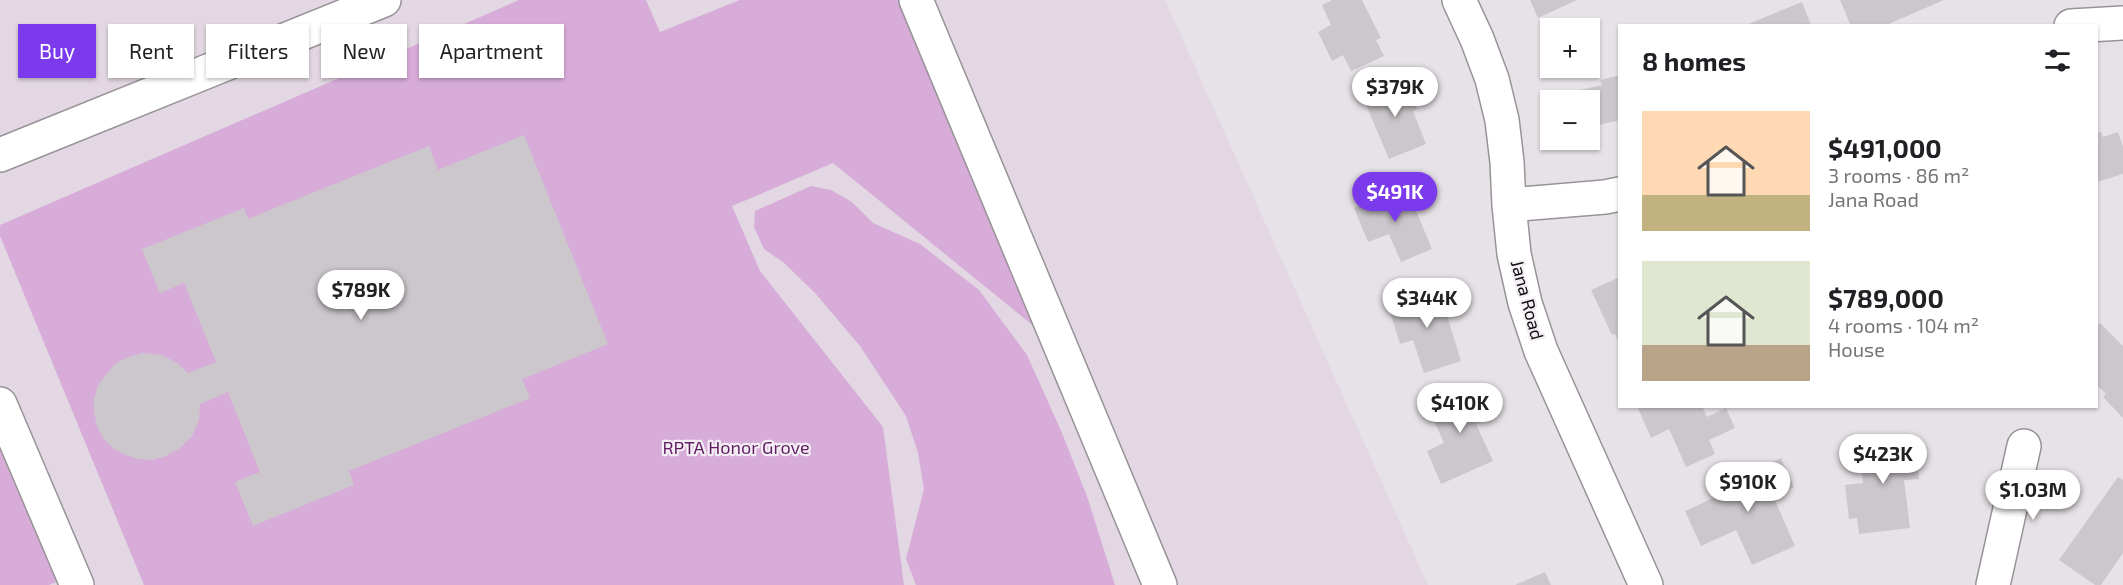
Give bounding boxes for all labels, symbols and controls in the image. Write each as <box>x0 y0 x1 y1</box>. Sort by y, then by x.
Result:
map controls <box>1540 18 1600 150</box>
button: + <box>1540 18 1600 78</box>
chip: Buy <box>18 24 96 78</box>
chip: Rent <box>108 24 194 78</box>
chip: Filters <box>206 24 309 78</box>
chip: New <box>321 24 407 78</box>
chip: Apartment <box>419 24 564 78</box>
icon: filters <box>2041 44 2074 77</box>
text: 8 homes <box>1642 45 1746 76</box>
pin: $379K <box>1353 67 1437 118</box>
text: $379K <box>1366 74 1424 98</box>
button: − <box>1540 90 1600 150</box>
text: $491,000 <box>1828 132 1942 163</box>
icon: home <box>1690 135 1762 207</box>
text: 3 rooms · 86 m² <box>1828 163 1969 187</box>
pin: $491K <box>1353 172 1437 223</box>
text: $491K <box>1366 179 1424 203</box>
text: Jana Road <box>1828 187 1919 211</box>
street label: Jana Road <box>1507 257 1549 342</box>
pin: $789K <box>319 270 403 321</box>
text: $789K <box>331 277 391 301</box>
pin: $344K <box>1385 278 1469 329</box>
text: $789,000 <box>1828 282 1944 313</box>
text: $344K <box>1396 285 1458 309</box>
icon: home <box>1690 285 1762 357</box>
text: 4 rooms · 104 m² <box>1828 313 1979 337</box>
text: House <box>1828 337 1885 361</box>
pin: $410K <box>1418 383 1502 434</box>
text: $410K <box>1431 390 1489 414</box>
pin: $423K <box>1841 434 1925 485</box>
park label: RPTA Honor Grove <box>662 436 810 458</box>
text: $423K <box>1853 441 1913 465</box>
pin: $910K <box>1706 462 1790 513</box>
text: $910K <box>1719 469 1777 493</box>
pin: $1.03M <box>1984 470 2082 521</box>
text: $1.03M <box>1999 477 2067 501</box>

